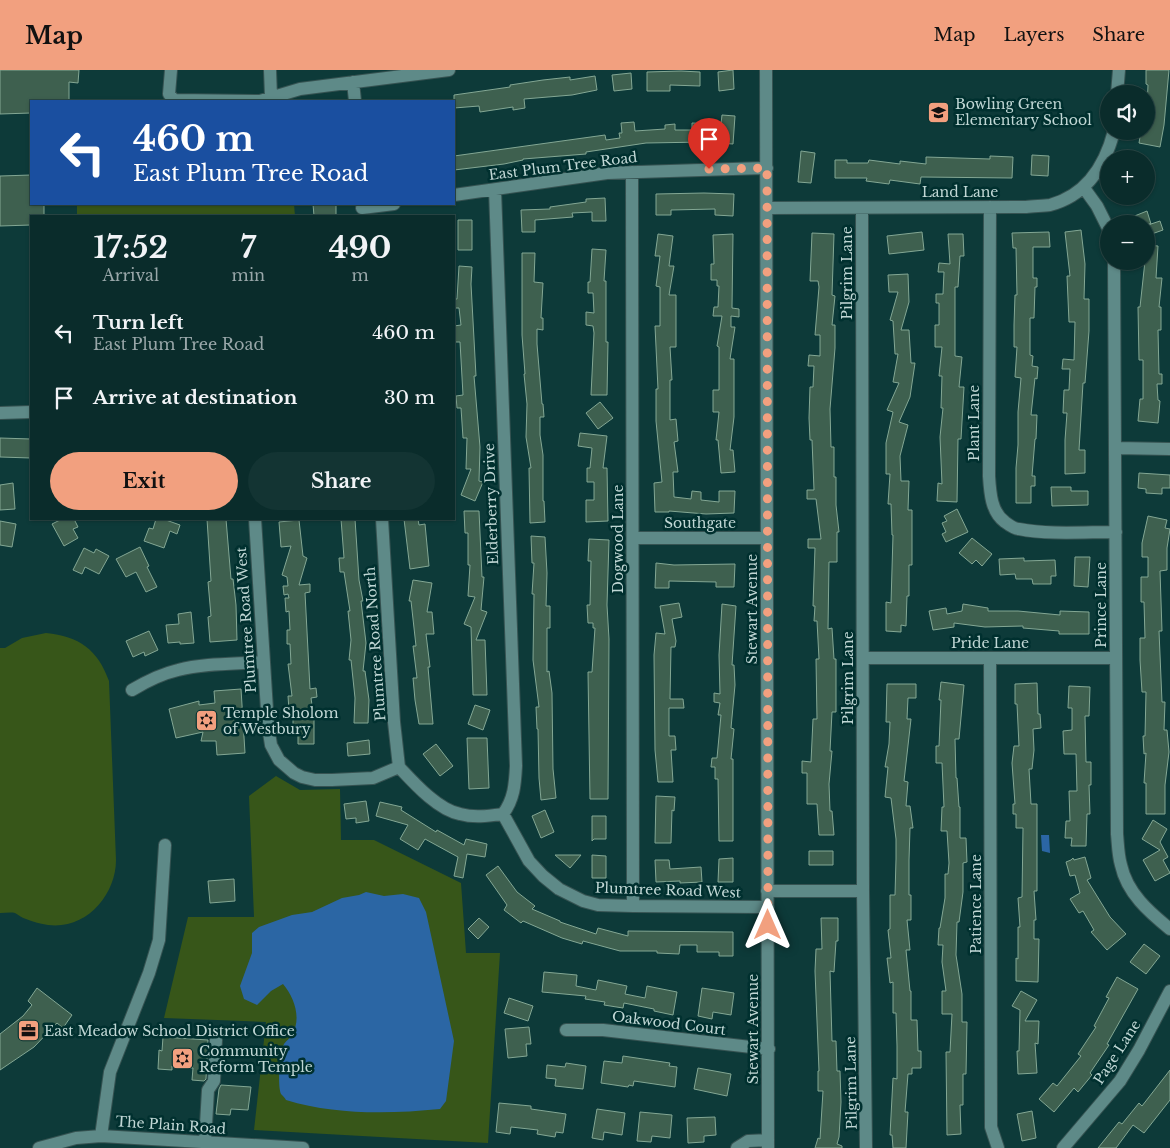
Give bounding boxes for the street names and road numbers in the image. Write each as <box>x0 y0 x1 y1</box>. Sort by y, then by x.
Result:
street label: East Plum Tree Road <box>488 148 639 184</box>
street label: Land Lane <box>922 183 998 201</box>
street label: Pilgrim Lane <box>838 226 856 320</box>
street label: Plant Lane <box>965 385 983 461</box>
street label: Elderberry Drive <box>480 443 502 565</box>
street label: Dogwood Lane <box>609 485 627 594</box>
street label: Southgate <box>664 514 736 532</box>
street label: Plumtree Road West <box>232 546 260 694</box>
street label: Stewart Avenue <box>743 554 761 664</box>
street label: Prince Lane <box>1092 562 1110 648</box>
street label: Plumtree Road North <box>361 566 389 722</box>
street label: Pilgrim Lane <box>839 631 857 725</box>
street label: Pride Lane <box>951 634 1029 652</box>
street label: Patience Lane <box>967 854 985 954</box>
street label: Plumtree Road West <box>595 878 742 902</box>
street label: Stewart Avenue <box>744 974 762 1084</box>
street label: Oakwood Court <box>611 1007 728 1039</box>
street label: Page Lane <box>1090 1016 1144 1088</box>
street label: Pilgrim Lane <box>841 1036 861 1130</box>
street label: The Plain Road <box>115 1112 227 1138</box>

